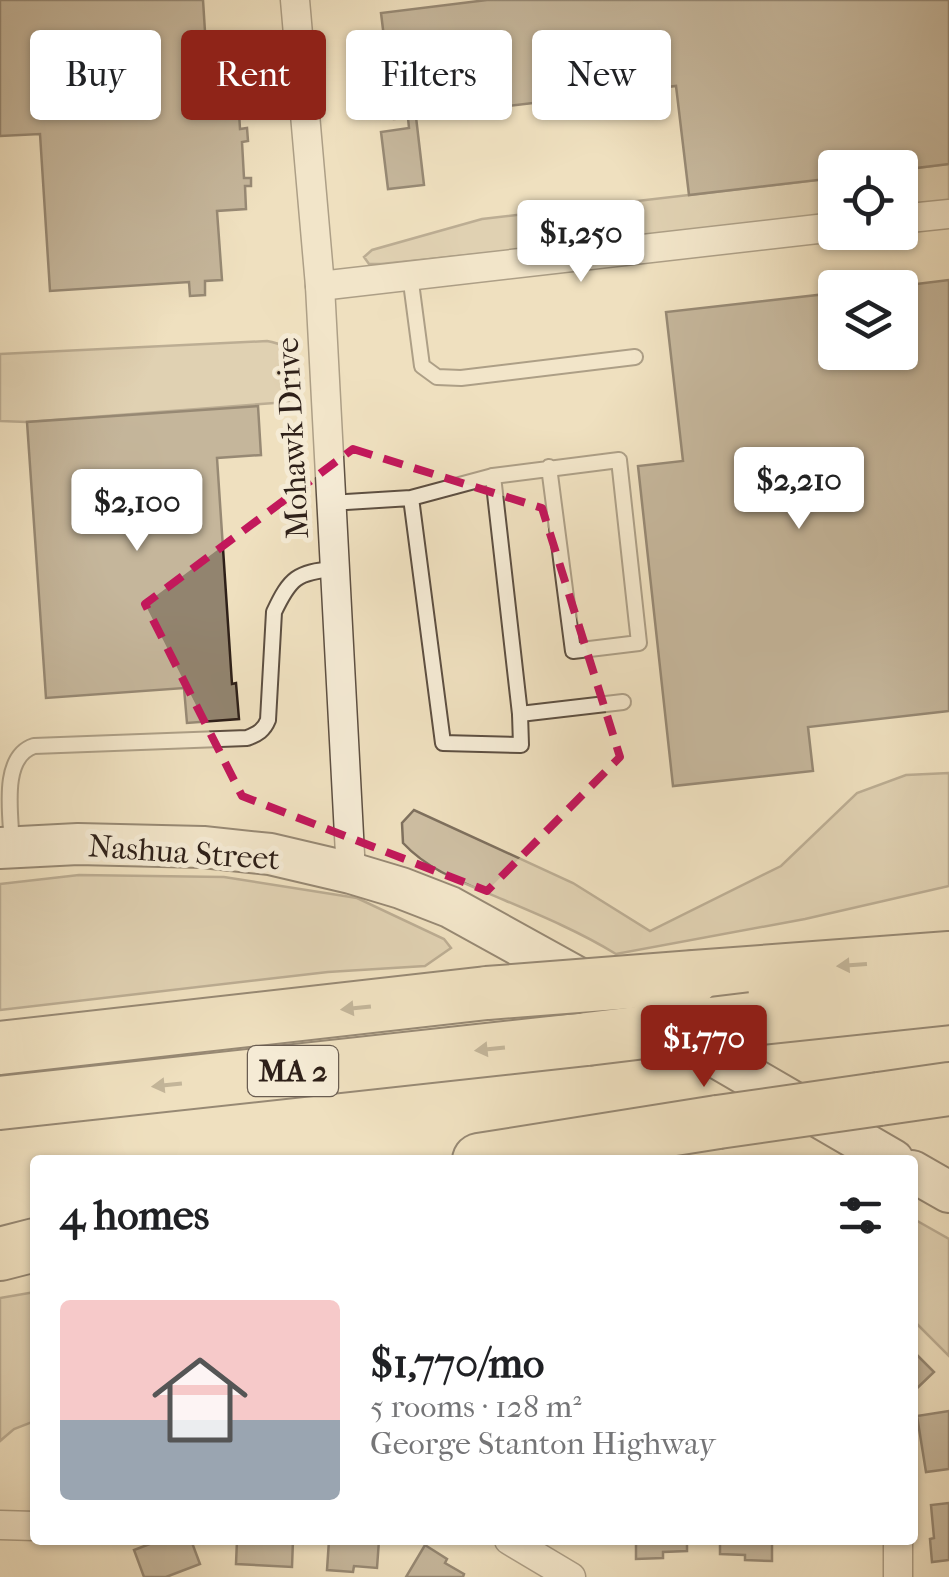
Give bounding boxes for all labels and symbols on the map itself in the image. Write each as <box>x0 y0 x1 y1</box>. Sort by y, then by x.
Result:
pin: $1,250 <box>500 200 662 285</box>
street label: Mohawk Drive <box>269 336 316 540</box>
pin: $2,210 <box>718 447 880 532</box>
pin: $2,100 <box>56 469 218 554</box>
street label: Nashua Street <box>87 827 282 878</box>
one-way arrow <box>835 958 867 974</box>
one-way arrow <box>339 1000 371 1016</box>
pin: $1,770 <box>623 1005 785 1090</box>
one-way arrow <box>473 1042 505 1058</box>
road number: MA 2 <box>248 1046 338 1096</box>
one-way arrow <box>150 1077 182 1093</box>

